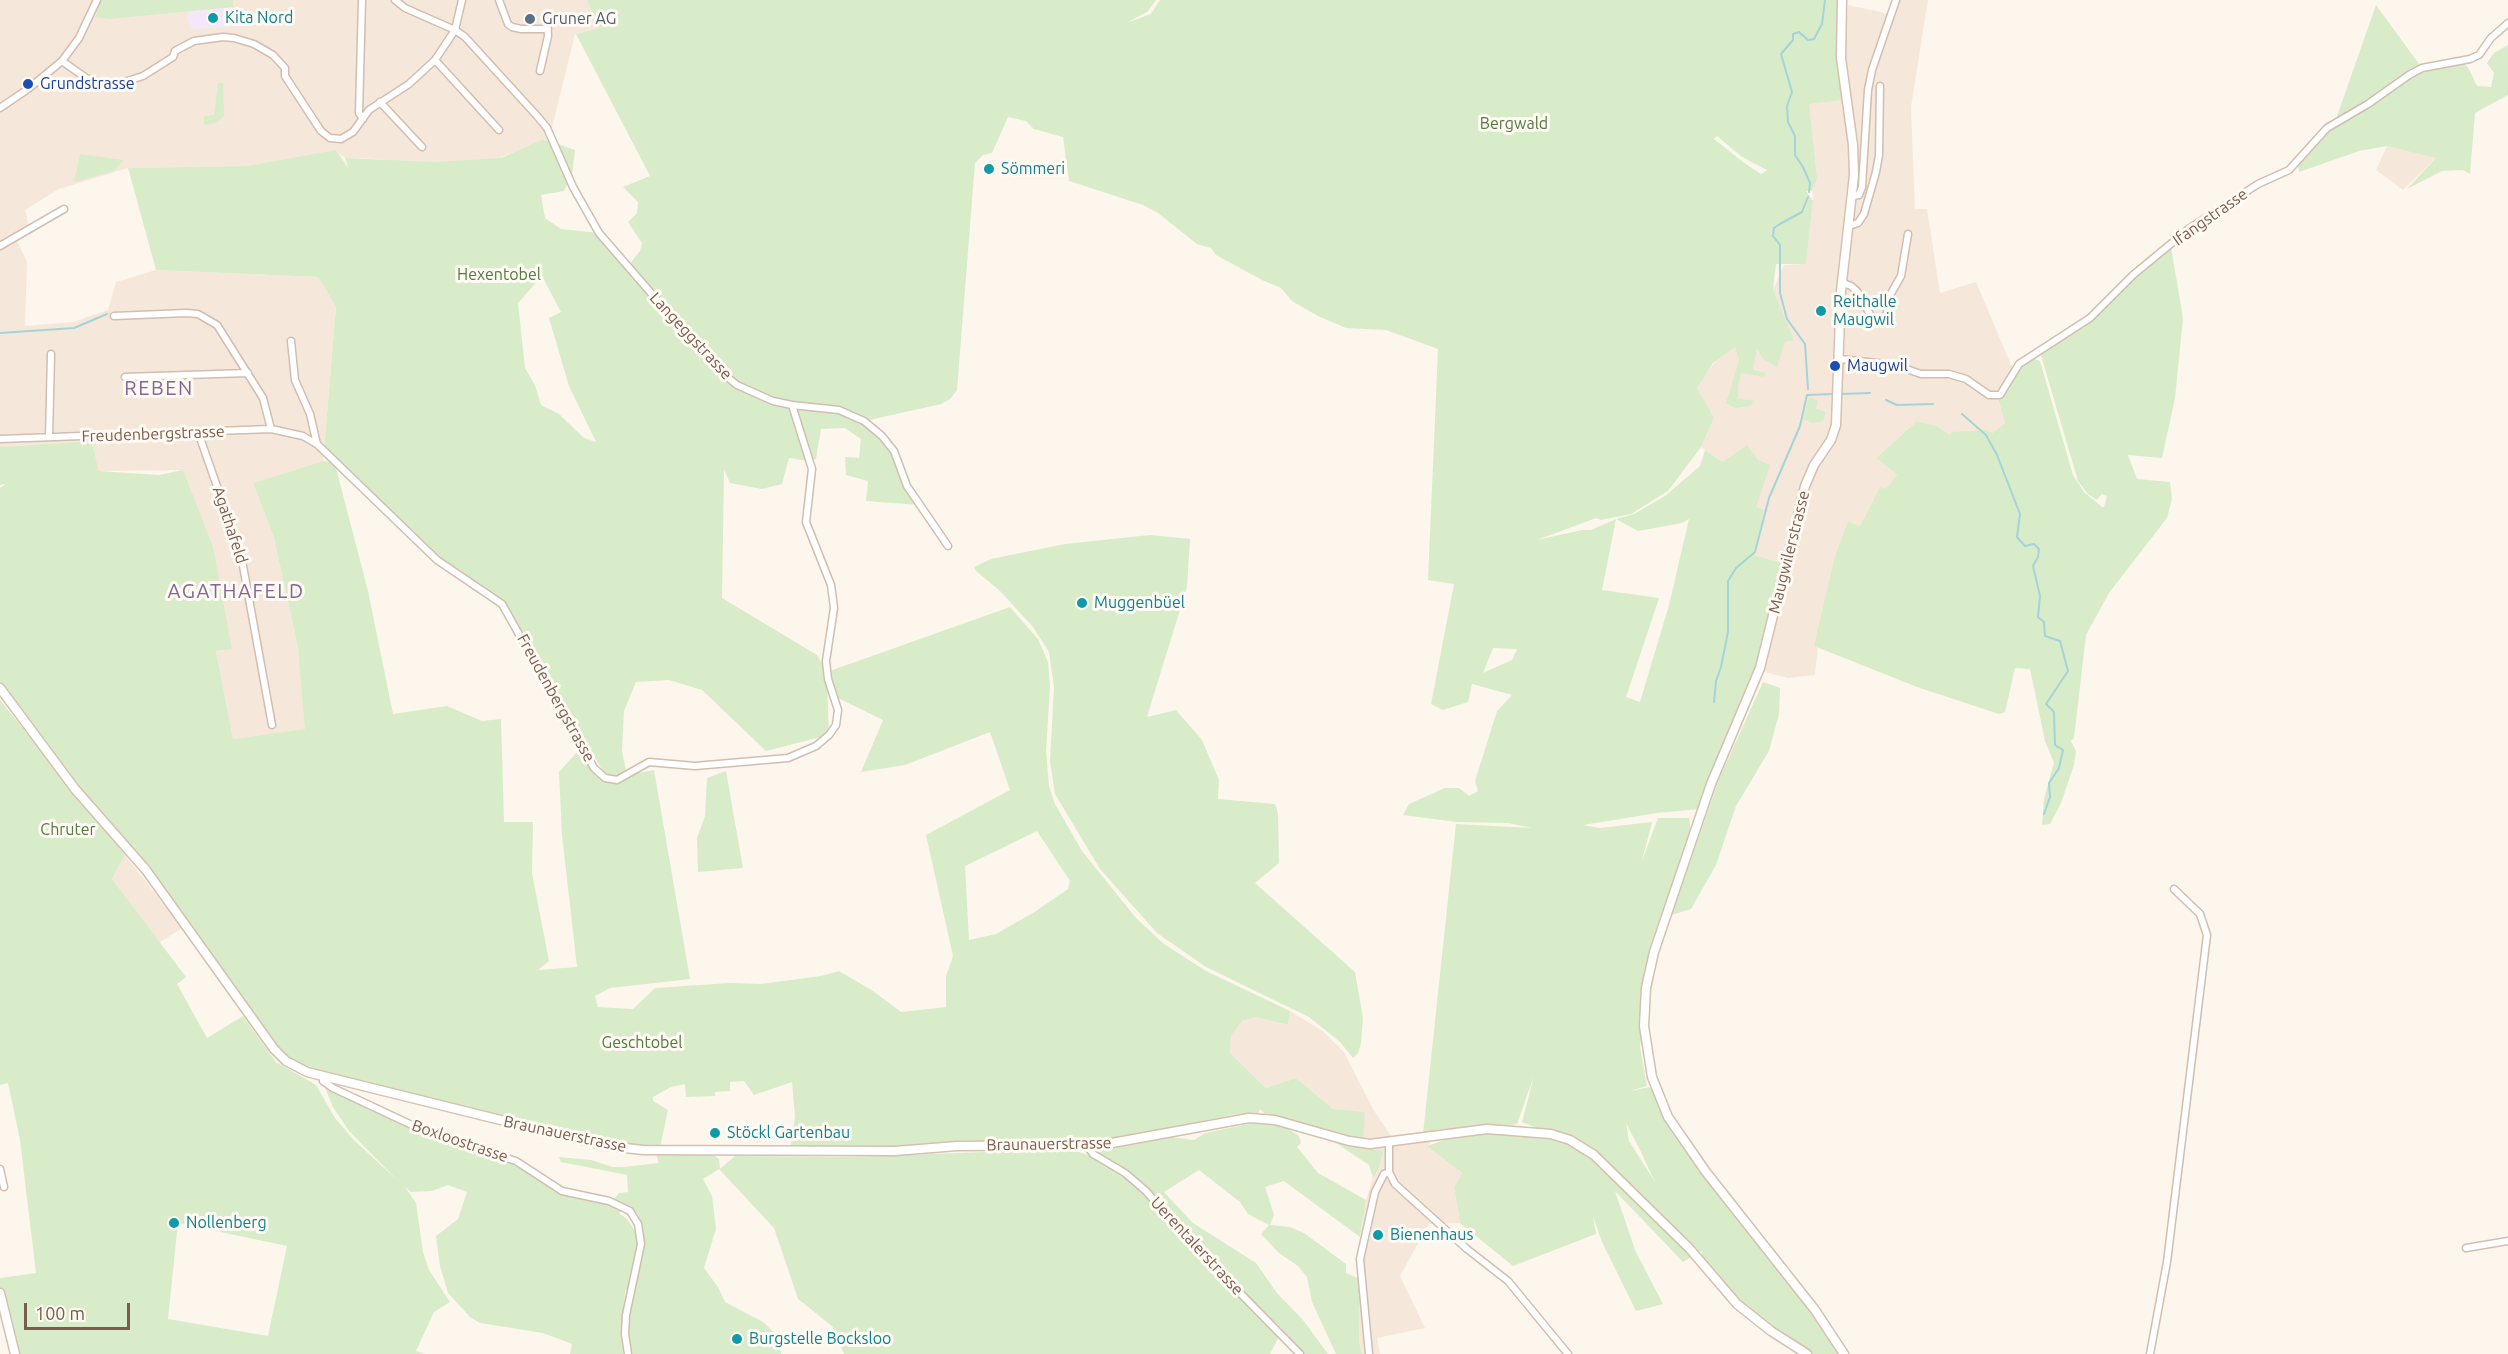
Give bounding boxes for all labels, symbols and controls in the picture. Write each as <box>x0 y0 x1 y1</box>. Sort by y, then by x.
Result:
place label: Kita Nord <box>225 8 293 28</box>
place label: Gruner AG <box>542 9 616 29</box>
marker: Kita Nord <box>206 11 220 25</box>
marker: Gruner AG <box>523 12 537 26</box>
place label: Grundstrasse <box>40 74 135 94</box>
marker: Grundstrasse <box>21 77 35 91</box>
park label: Bergwald <box>1480 114 1548 134</box>
place label: Sömmeri <box>1001 159 1065 179</box>
marker: Sömmeri <box>982 162 996 176</box>
street label: Ifangstrasse <box>2169 184 2251 250</box>
park label: Hexentobel <box>457 265 541 285</box>
street label: Langeggstrasse <box>646 288 736 384</box>
place label: Reithalle Maugwil <box>1833 292 1897 330</box>
marker: Reithalle Maugwil <box>1814 304 1828 318</box>
place label: Maugwil <box>1847 356 1908 376</box>
marker: Maugwil <box>1828 359 1842 373</box>
district label: REBEN <box>124 376 194 400</box>
street label: Freudenbergstrasse <box>81 422 225 446</box>
street label: Agathafeld <box>209 484 251 566</box>
street label: Maugwilerstrasse <box>1764 489 1814 615</box>
district label: AGATHAFELD <box>167 579 305 603</box>
place label: Muggenbüel <box>1094 593 1185 613</box>
marker: Muggenbüel <box>1075 596 1089 610</box>
street label: Freudenbergstrasse <box>513 631 599 765</box>
park label: Chruter <box>40 820 96 840</box>
park label: Geschtobel <box>602 1033 682 1053</box>
street label: Braunauerstrasse <box>502 1112 628 1156</box>
street label: Boxloostrasse <box>409 1116 511 1166</box>
place label: Stöckl Gartenbau <box>727 1123 850 1143</box>
marker: Stöckl Gartenbau <box>708 1126 722 1140</box>
street label: Braunauerstrasse <box>986 1133 1112 1155</box>
street label: Uerentalerstrasse <box>1146 1193 1248 1299</box>
place label: Nollenberg <box>186 1213 267 1233</box>
marker: Nollenberg <box>167 1216 181 1230</box>
place label: Bienenhaus <box>1390 1225 1473 1245</box>
marker: Bienenhaus <box>1371 1228 1385 1242</box>
scale bar <box>27 1291 134 1329</box>
text: 100 m <box>35 1303 85 1323</box>
place label: Burgstelle Bocksloo <box>749 1329 891 1349</box>
marker: Burgstelle Bocksloo <box>730 1332 744 1346</box>

